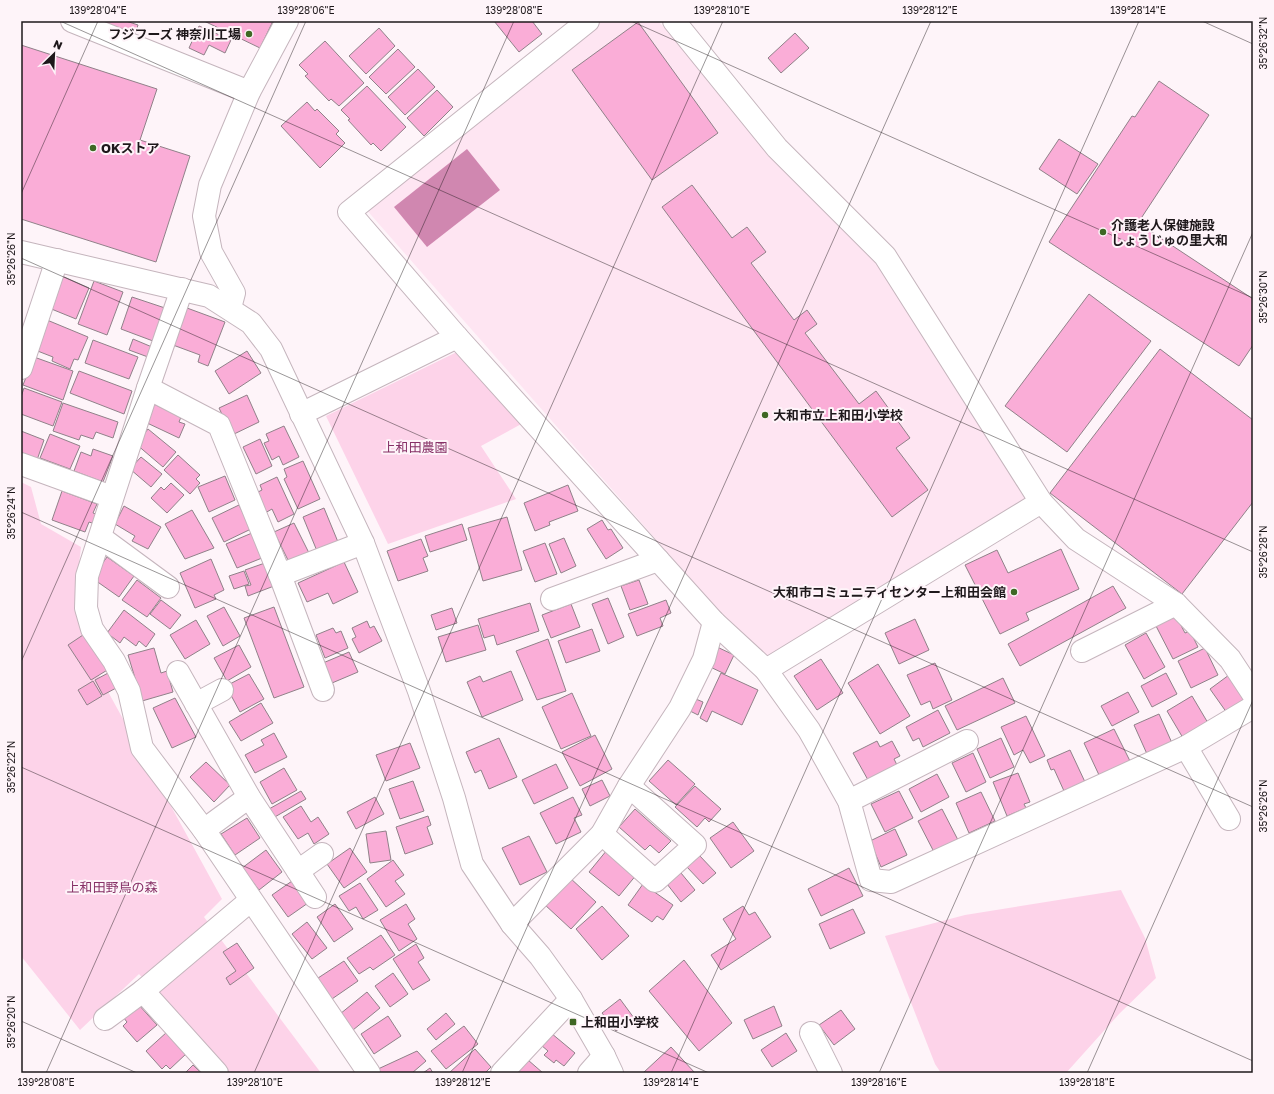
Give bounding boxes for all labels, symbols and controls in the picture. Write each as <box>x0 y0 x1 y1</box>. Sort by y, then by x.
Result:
text: 139°28'04"E <box>69 4 127 16</box>
text: 139°28'06"E <box>278 4 335 16</box>
text: 139°28'08"E <box>485 4 543 16</box>
text: 139°28'10"E <box>694 4 750 16</box>
text: 139°28'12"E <box>902 4 958 16</box>
text: 139°28'14"E <box>1110 4 1166 16</box>
text: 35°26'32"N <box>1257 17 1269 69</box>
place label: フジフーズ 神奈川工場 <box>108 26 241 42</box>
marker: フジフーズ 神奈川工場 <box>244 29 254 39</box>
north arrow <box>34 34 74 74</box>
text: N <box>52 37 65 52</box>
place label: OKストア <box>101 140 159 156</box>
marker: OKストア <box>88 143 98 153</box>
place label: 介護老人保健施設 しょうじゅの里大和 <box>1111 217 1228 248</box>
marker: 介護老人保健施設 しょうじゅの里大和 <box>1098 227 1108 237</box>
text: 35°26'26"N <box>5 233 17 285</box>
text: 35°26'30"N <box>1257 270 1269 324</box>
place label: 大和市立上和田小学校 <box>773 407 903 423</box>
marker: 大和市立上和田小学校 <box>760 410 770 420</box>
park label: 上和田農園 <box>382 439 448 455</box>
text: 35°26'24"N <box>5 487 17 540</box>
text: 35°26'28"N <box>1257 526 1269 579</box>
place label: 大和市コミュニティセンター上和田会館 <box>773 584 1006 600</box>
marker: 大和市コミュニティセンター上和田会館 <box>1009 587 1019 597</box>
text: 35°26'22"N <box>5 741 17 793</box>
text: 35°26'26"N <box>1257 780 1269 832</box>
park label: 上和田野鳥の森 <box>66 879 158 895</box>
text: 35°26'20"N <box>5 995 17 1049</box>
place label: 上和田小学校 <box>581 1014 659 1030</box>
marker: 上和田小学校 <box>568 1017 578 1027</box>
text: 139°28'08"E <box>17 1076 75 1088</box>
text: 139°28'10"E <box>227 1076 283 1088</box>
text: 139°28'12"E <box>435 1076 491 1088</box>
text: 139°28'14"E <box>643 1076 699 1088</box>
text: 139°28'16"E <box>851 1076 907 1088</box>
text: 139°28'18"E <box>1059 1076 1115 1088</box>

